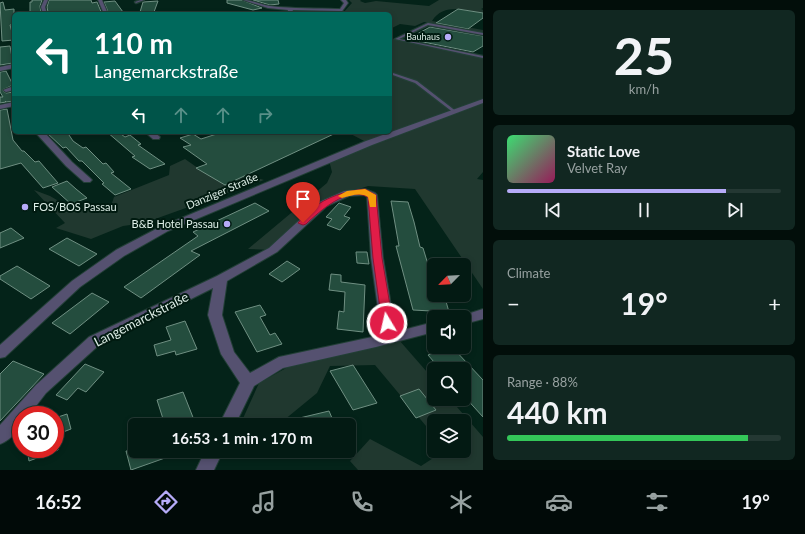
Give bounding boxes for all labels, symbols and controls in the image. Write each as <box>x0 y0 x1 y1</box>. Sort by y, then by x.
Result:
text: 25 <box>614 24 674 86</box>
text: 110 m <box>94 26 173 60</box>
icon: left <box>28 28 80 80</box>
place label: Bauhaus <box>406 31 440 42</box>
marker: Bauhaus <box>443 32 453 42</box>
text: Langemarckstraße <box>94 60 238 82</box>
text: km/h <box>629 81 659 97</box>
icon: left <box>128 104 150 126</box>
icon: ahead <box>170 104 192 126</box>
icon: ahead <box>212 104 234 126</box>
icon: right <box>254 104 276 126</box>
text: Static Love <box>567 142 640 160</box>
text: Velvet Ray <box>567 160 627 176</box>
street label: Danziger Straße <box>184 169 260 212</box>
pin <box>286 182 320 223</box>
icon: arrive <box>292 188 314 210</box>
icon: previous <box>542 199 564 221</box>
icon: pause <box>633 199 655 221</box>
icon: next <box>724 199 746 221</box>
place label: FOS/BOS Passau <box>33 200 117 213</box>
marker: FOS/BOS Passau <box>20 202 30 212</box>
place label: B&B Hotel Passau <box>132 217 219 230</box>
marker: B&B Hotel Passau <box>222 219 232 229</box>
north arrow <box>427 258 471 302</box>
map controls <box>427 258 471 458</box>
text: Climate <box>507 265 550 281</box>
text: 19° <box>620 285 668 321</box>
street label: Langemarckstraße <box>91 288 191 350</box>
text: − <box>507 290 520 317</box>
text: + <box>768 290 781 317</box>
position arrow <box>366 302 408 344</box>
button: sound <box>427 310 471 354</box>
button: search <box>427 362 471 406</box>
text: Range · 88% <box>507 374 578 390</box>
text: 440 km <box>507 394 608 430</box>
speed limit sign: 30 <box>12 406 64 458</box>
button: layers <box>427 414 471 458</box>
text: 16:53 · 1 min · 170 m <box>172 429 312 447</box>
icon: directions <box>152 488 180 516</box>
icon: music <box>250 488 278 516</box>
icon: phone <box>348 488 376 516</box>
icon: climate <box>447 488 475 516</box>
icon: car <box>545 488 573 516</box>
icon: filters <box>643 488 671 516</box>
text: 16:52 <box>35 491 82 513</box>
text: 19° <box>741 491 770 513</box>

